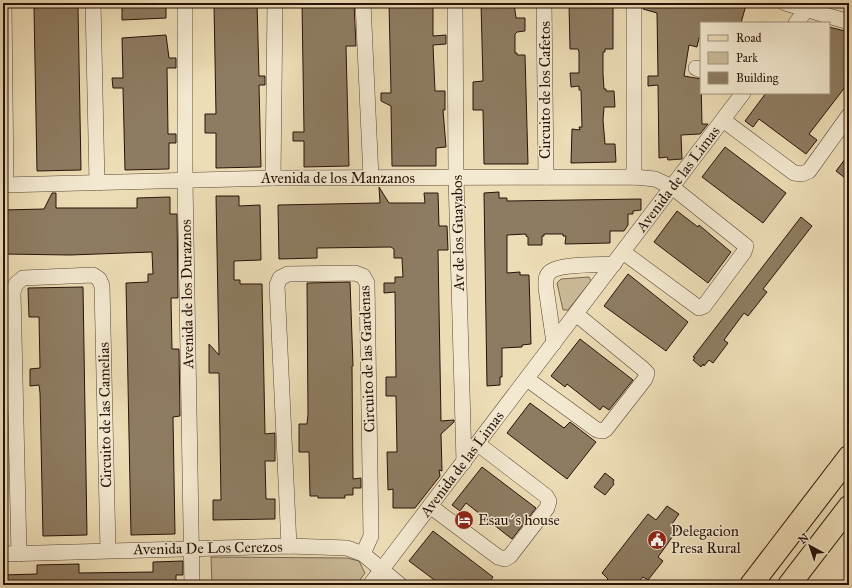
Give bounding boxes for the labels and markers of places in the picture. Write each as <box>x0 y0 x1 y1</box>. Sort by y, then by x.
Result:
hotel icon: Esau´s house <box>453 509 475 531</box>
place label: Esau´s house <box>478 511 560 529</box>
place label: Delegacion Presa Rural <box>671 522 742 557</box>
public building icon: Delegacion Presa Rural <box>646 529 668 551</box>

